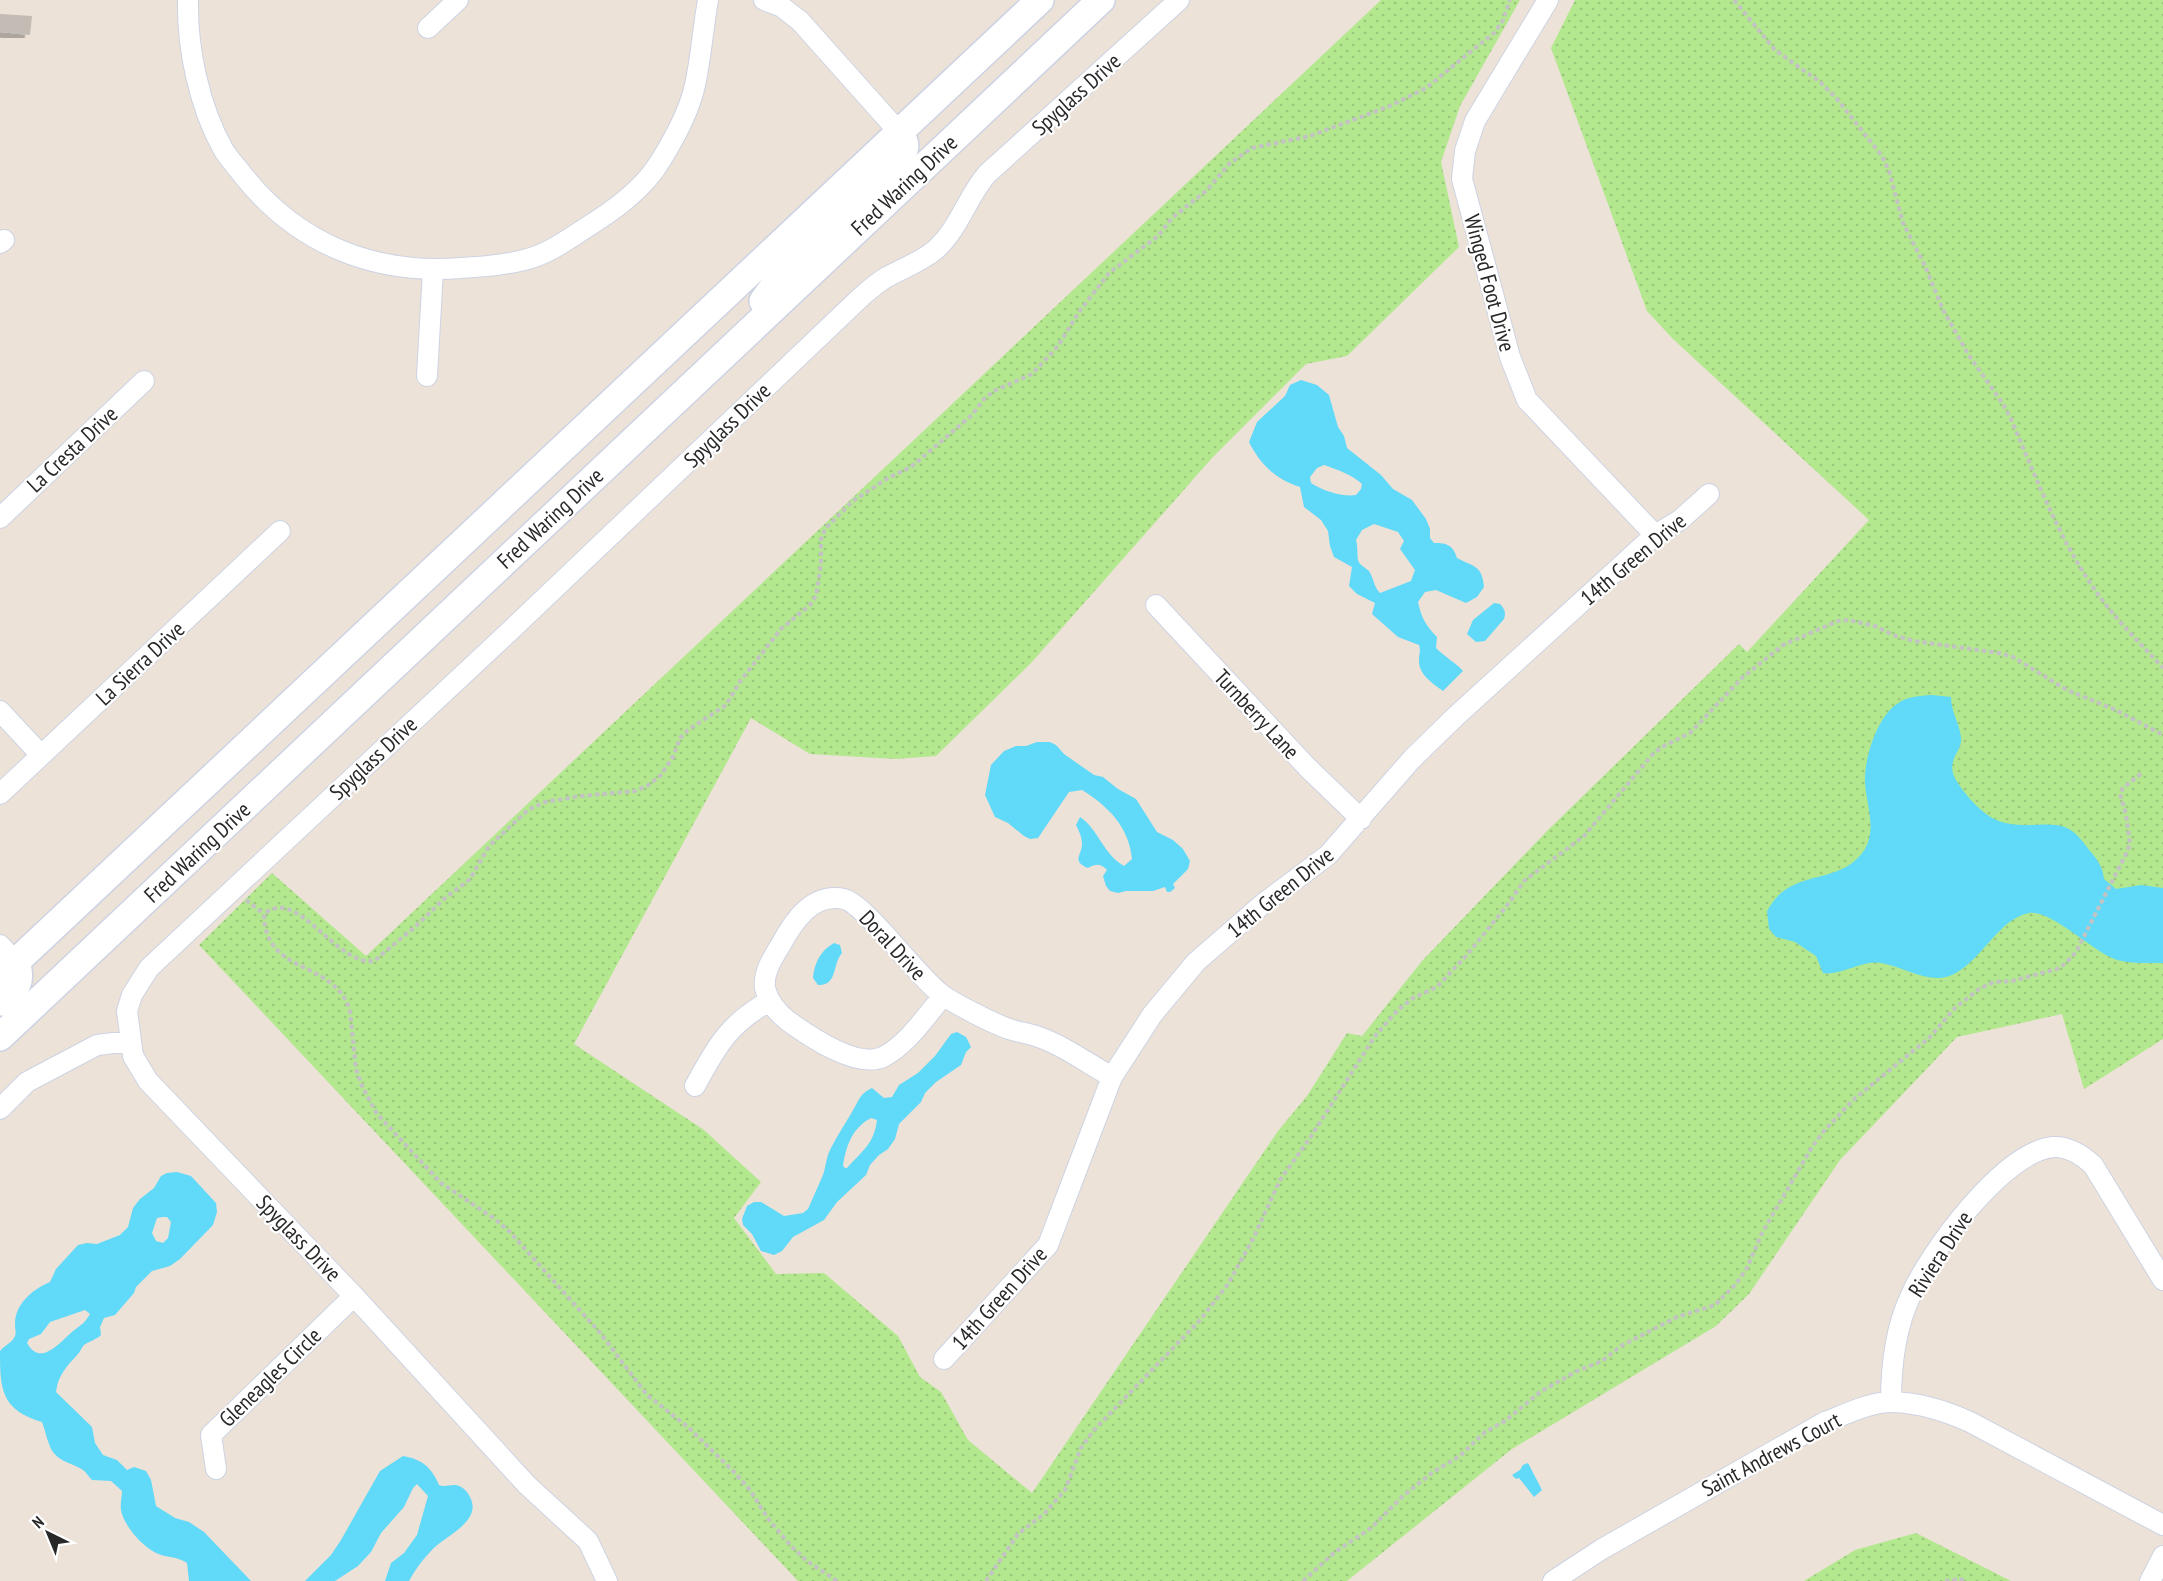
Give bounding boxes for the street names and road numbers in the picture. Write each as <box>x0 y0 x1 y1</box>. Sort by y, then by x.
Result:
street label: Spyglass Drive <box>1026 47 1126 141</box>
street label: Fred Waring Drive <box>845 129 963 241</box>
street label: Winged Foot Drive <box>1458 211 1522 355</box>
street label: Spyglass Drive <box>678 377 776 473</box>
street label: La Cresta Drive <box>21 400 123 498</box>
street label: Fred Waring Drive <box>491 462 609 574</box>
street label: 14th Green Drive <box>1574 507 1692 611</box>
street label: La Sierra Drive <box>90 615 190 711</box>
street label: Turnberry Lane <box>1208 663 1306 765</box>
street label: Spyglass Drive <box>323 710 423 806</box>
street label: Fred Waring Drive <box>138 796 256 908</box>
street label: 14th Green Drive <box>1221 840 1339 944</box>
street label: Doral Drive <box>854 904 932 986</box>
street label: Spyglass Drive <box>251 1189 347 1287</box>
street label: Riviera Drive <box>1902 1206 1978 1302</box>
street label: 14th Green Drive <box>945 1241 1053 1355</box>
street label: Gleneagles Circle <box>213 1321 327 1433</box>
street label: Saint Andrews Court <box>1697 1406 1845 1502</box>

